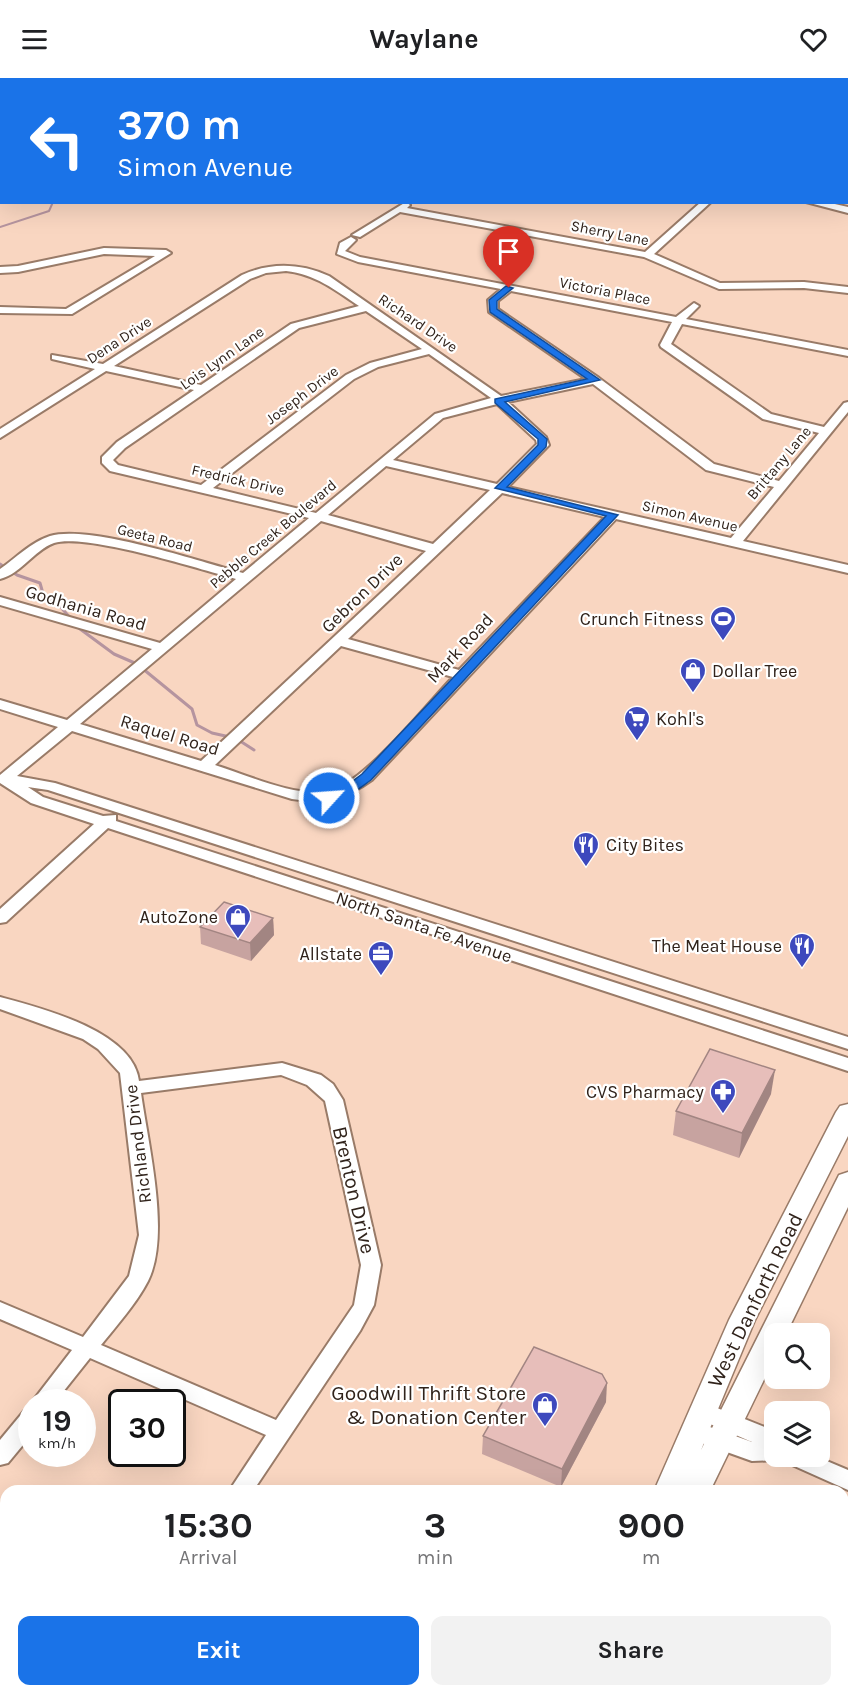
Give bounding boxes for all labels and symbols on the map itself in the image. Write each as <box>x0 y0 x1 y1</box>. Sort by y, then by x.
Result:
street label: Sherry Lane <box>569 217 651 249</box>
pin <box>483 226 534 288</box>
street label: Victoria Place <box>558 273 652 309</box>
street label: Richard Drive <box>375 290 461 356</box>
street label: Dena Drive <box>83 312 155 368</box>
street label: Lois Lynn Lane <box>177 322 267 394</box>
street label: Joseph Drive <box>262 362 342 428</box>
street label: Brittany Lane <box>743 423 815 503</box>
street label: Fredrick Drive <box>190 461 286 499</box>
street label: Pebble Creek Boulevard <box>206 476 340 592</box>
street label: Simon Avenue <box>640 496 740 536</box>
street label: Geeta Road <box>115 520 195 556</box>
street label: Gebron Drive <box>317 549 407 637</box>
street label: Godhania Road <box>23 580 149 636</box>
sports icon: Crunch Fitness <box>708 604 738 642</box>
street label: Mark Road <box>422 608 498 688</box>
place label: Crunch Fitness <box>580 608 704 630</box>
shop icon: Dollar Tree <box>678 656 708 694</box>
place label: Dollar Tree <box>712 660 797 682</box>
supermarket icon: Kohl's <box>622 704 652 742</box>
place label: Kohl's <box>656 708 705 730</box>
street label: Raquel Road <box>118 710 222 760</box>
position arrow <box>297 766 361 830</box>
restaurant icon: City Bites <box>571 830 601 868</box>
place label: City Bites <box>606 834 684 856</box>
street label: North Santa Fe Avenue <box>333 887 515 967</box>
shop icon: AutoZone <box>223 902 253 940</box>
place label: AutoZone <box>140 906 218 928</box>
restaurant icon: The Meat House <box>787 931 817 969</box>
place label: The Meat House <box>652 935 782 957</box>
office icon: Allstate <box>366 939 396 977</box>
place label: Allstate <box>299 943 362 965</box>
pharmacy icon: CVS Pharmacy <box>708 1077 738 1115</box>
place label: CVS Pharmacy <box>586 1081 705 1103</box>
street label: Richland Drive <box>120 1083 156 1205</box>
street label: Brenton Drive <box>328 1124 380 1256</box>
street label: West Danforth Road <box>702 1209 808 1391</box>
place label: Goodwill Thrift Store & Donation Center <box>331 1381 526 1429</box>
speed limit sign: 30 <box>108 1389 186 1467</box>
shop icon: Goodwill Thrift Store & Donation Center <box>530 1390 560 1428</box>

